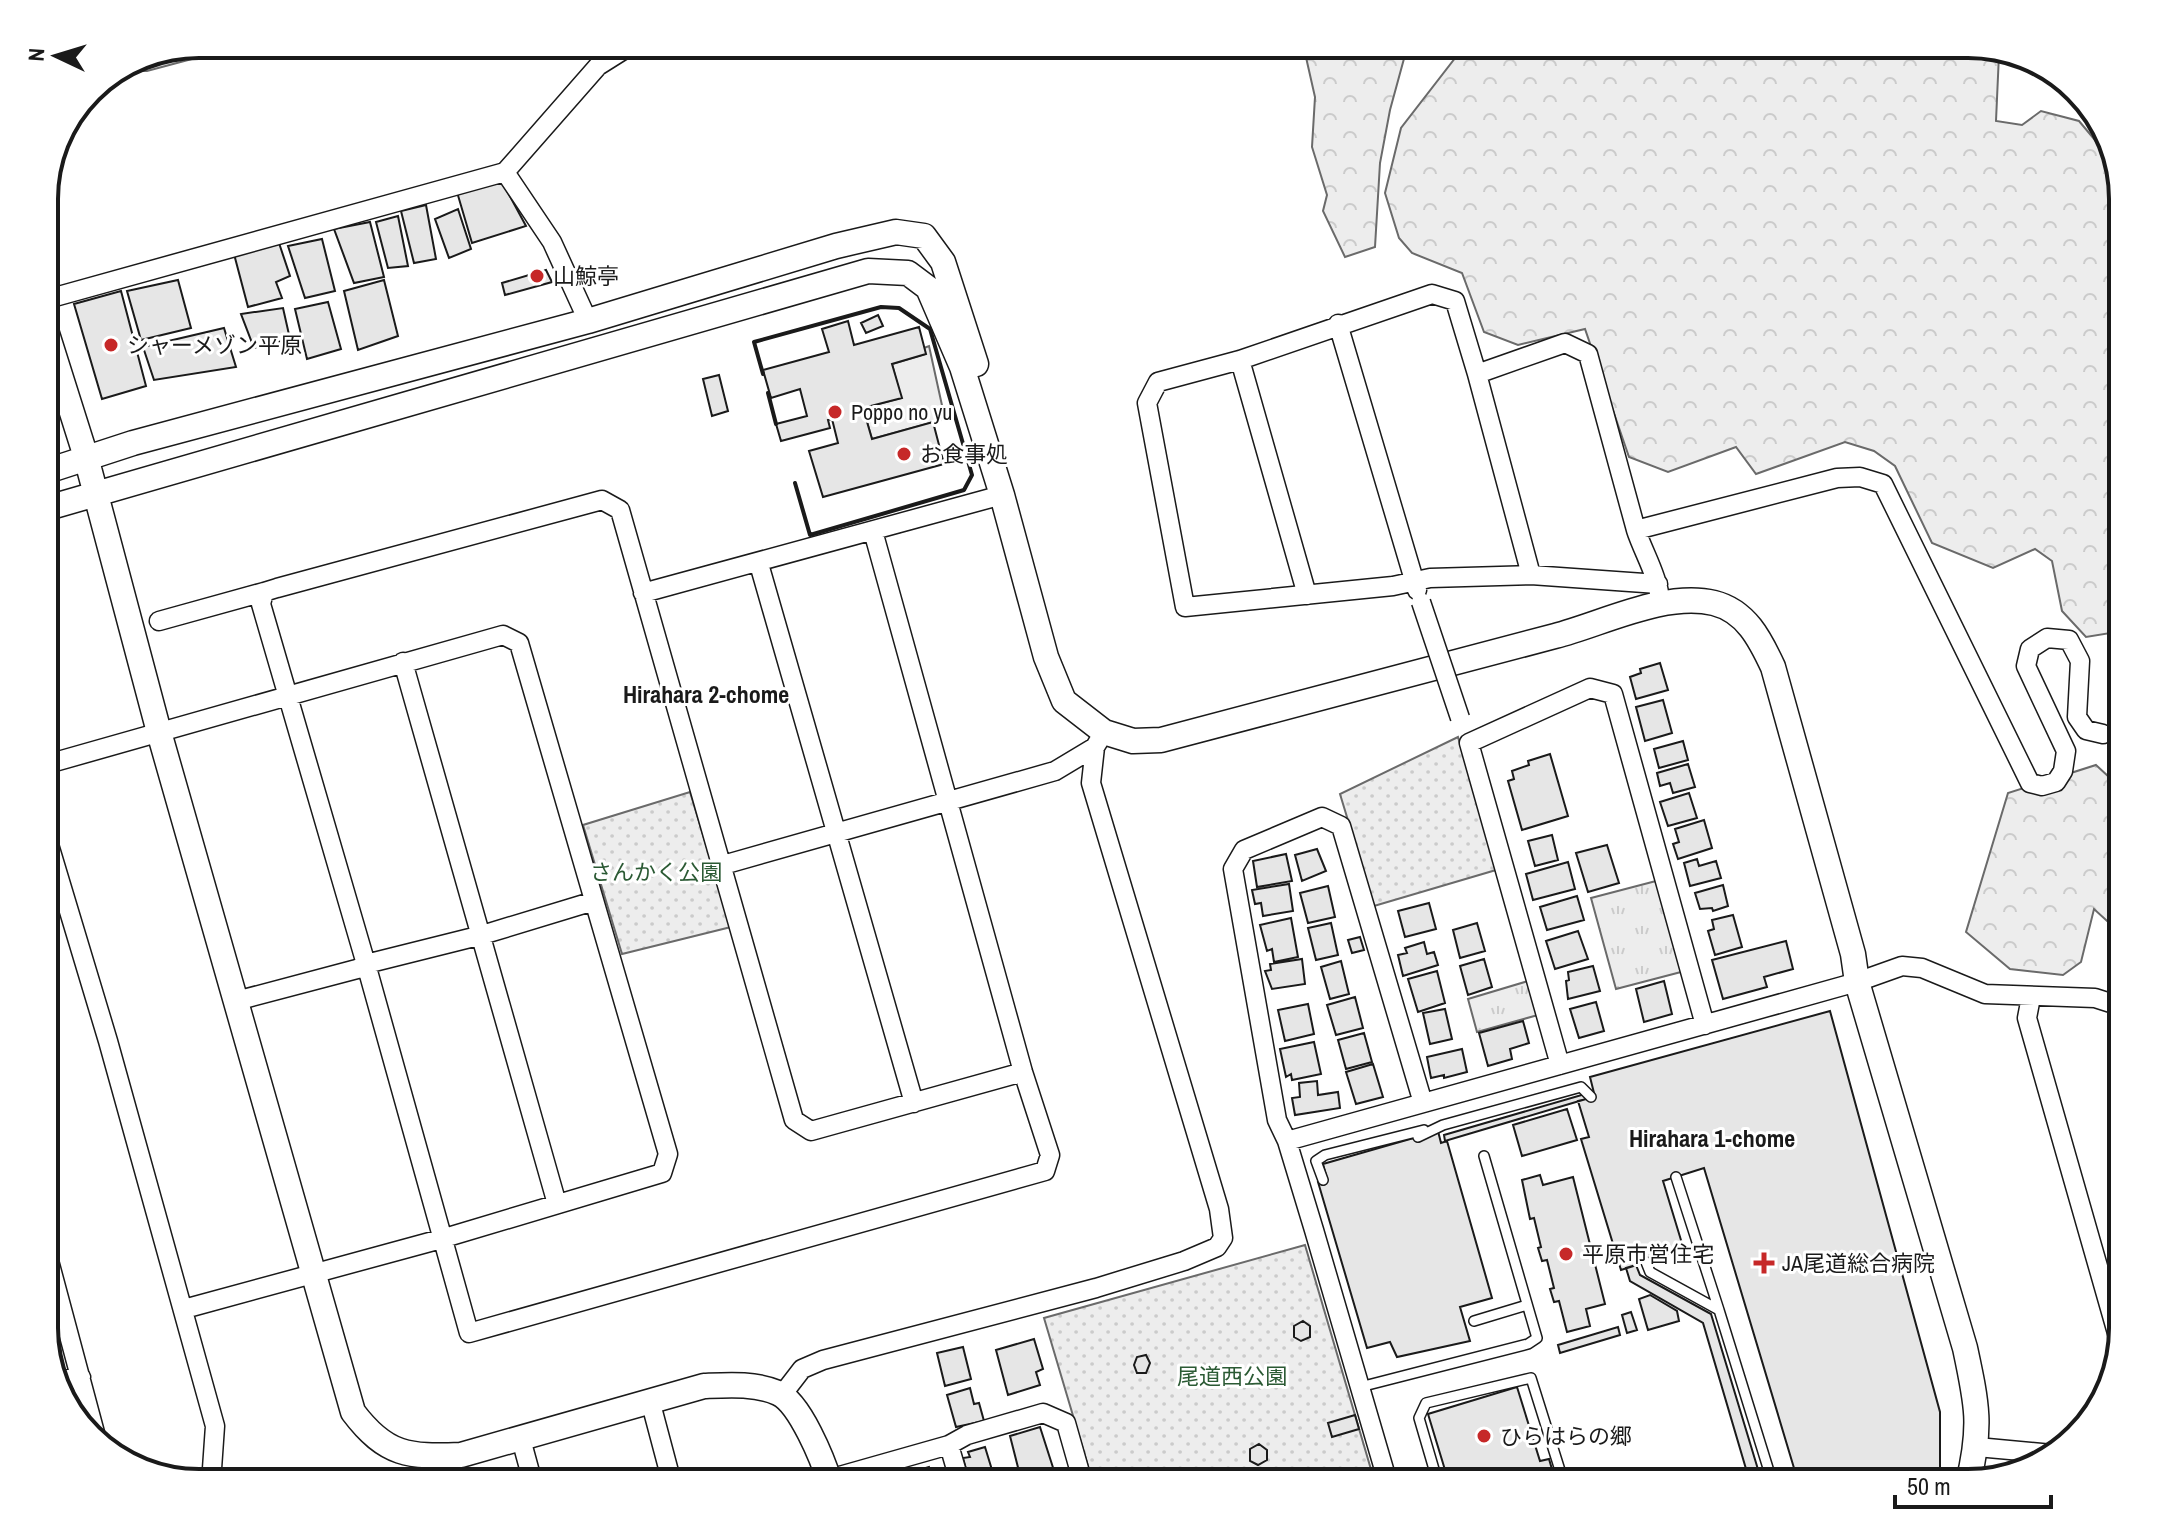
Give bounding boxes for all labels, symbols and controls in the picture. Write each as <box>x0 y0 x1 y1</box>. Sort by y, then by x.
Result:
north arrow <box>16 16 96 96</box>
text: N <box>21 47 51 62</box>
place label: 山鯨亭 <box>553 261 619 291</box>
marker: 山鯨亭 <box>528 267 546 285</box>
place label: シャーメゾン平原 <box>127 330 302 360</box>
marker: シャーメゾン平原 <box>102 336 120 354</box>
place label: Poppo no yu <box>851 397 952 427</box>
marker: Poppo no yu <box>826 403 844 421</box>
place label: お食事処 <box>920 439 1008 469</box>
marker: お食事処 <box>895 445 913 463</box>
district label: Hirahara 2-chome <box>623 678 789 710</box>
park label: さんかく公園 <box>590 857 722 887</box>
district label: Hirahara 1-chome <box>1629 1122 1795 1154</box>
place label: 平原市営住宅 <box>1582 1239 1714 1269</box>
marker: 平原市営住宅 <box>1557 1245 1575 1263</box>
place label: JA尾道総合病院 <box>1782 1248 1935 1278</box>
marker: JA尾道総合病院 <box>1753 1252 1775 1274</box>
park label: 尾道西公園 <box>1177 1361 1287 1391</box>
place label: ひらはらの郷 <box>1500 1421 1632 1451</box>
marker: ひらはらの郷 <box>1475 1427 1493 1445</box>
scale bar <box>1895 1459 2051 1509</box>
text: 50 m <box>1907 1470 1951 1502</box>

